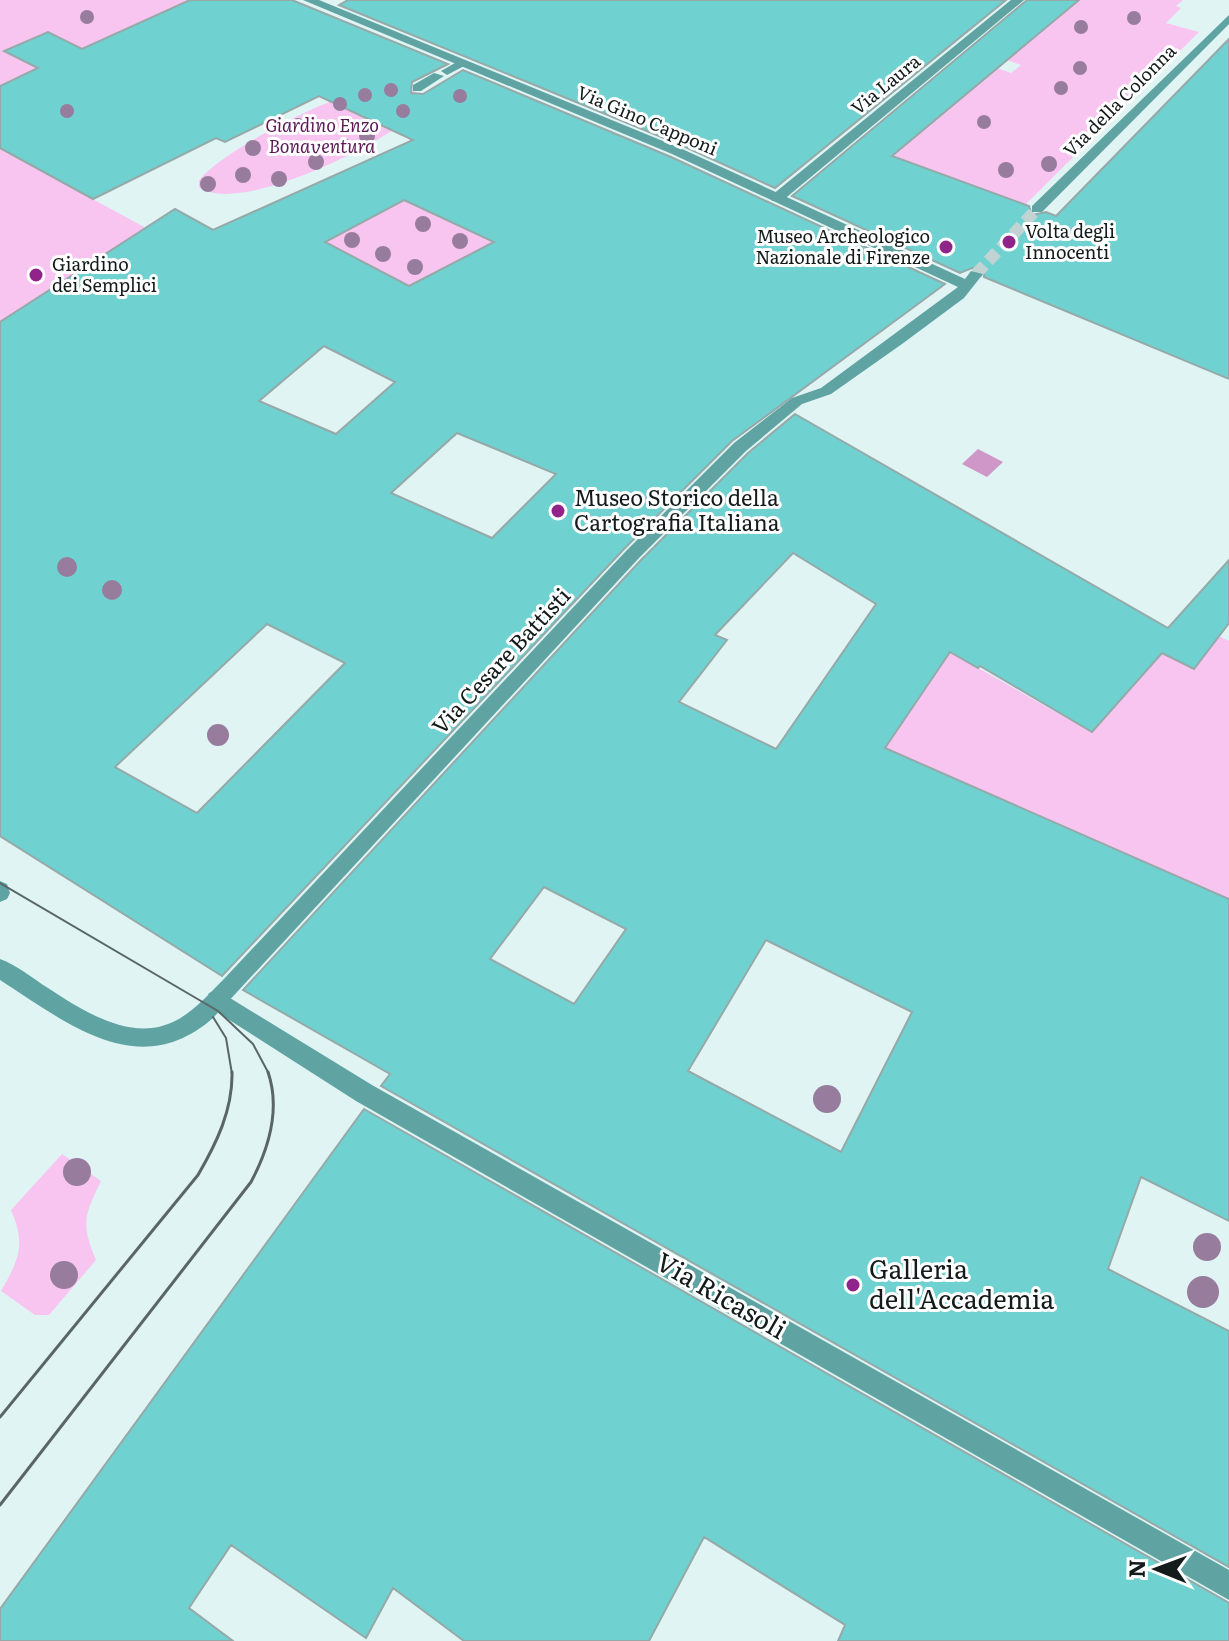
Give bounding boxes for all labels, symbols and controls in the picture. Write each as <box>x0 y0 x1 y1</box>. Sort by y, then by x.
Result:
street label: Via della Colonna <box>1056 37 1182 163</box>
street label: Via Laura <box>844 47 926 120</box>
street label: Via Gino Capponi <box>573 78 722 161</box>
park label: Giardino Enzo Bonaventura <box>265 111 379 159</box>
place label: Volta degli Innocenti <box>1025 217 1115 265</box>
place label: Museo Archeologico Nazionale di Firenze <box>756 222 930 270</box>
marker: Volta degli Innocenti <box>1000 233 1018 251</box>
marker: Museo Archeologico Nazionale di Firenze <box>937 238 955 256</box>
place label: Giardino dei Semplici <box>52 250 157 298</box>
marker: Giardino dei Semplici <box>27 266 45 284</box>
place label: Museo Storico della Cartografia Italiana <box>574 480 780 538</box>
marker: Museo Storico della Cartografia Italiana <box>549 502 567 520</box>
street label: Via Cesare Battisti <box>423 579 577 741</box>
street label: Via Ricasoli <box>650 1241 795 1347</box>
place label: Galleria dell'Accademia <box>869 1248 1054 1317</box>
marker: Galleria dell'Accademia <box>844 1276 862 1294</box>
north arrow <box>1117 1529 1197 1609</box>
text: N <box>1119 1559 1152 1578</box>

